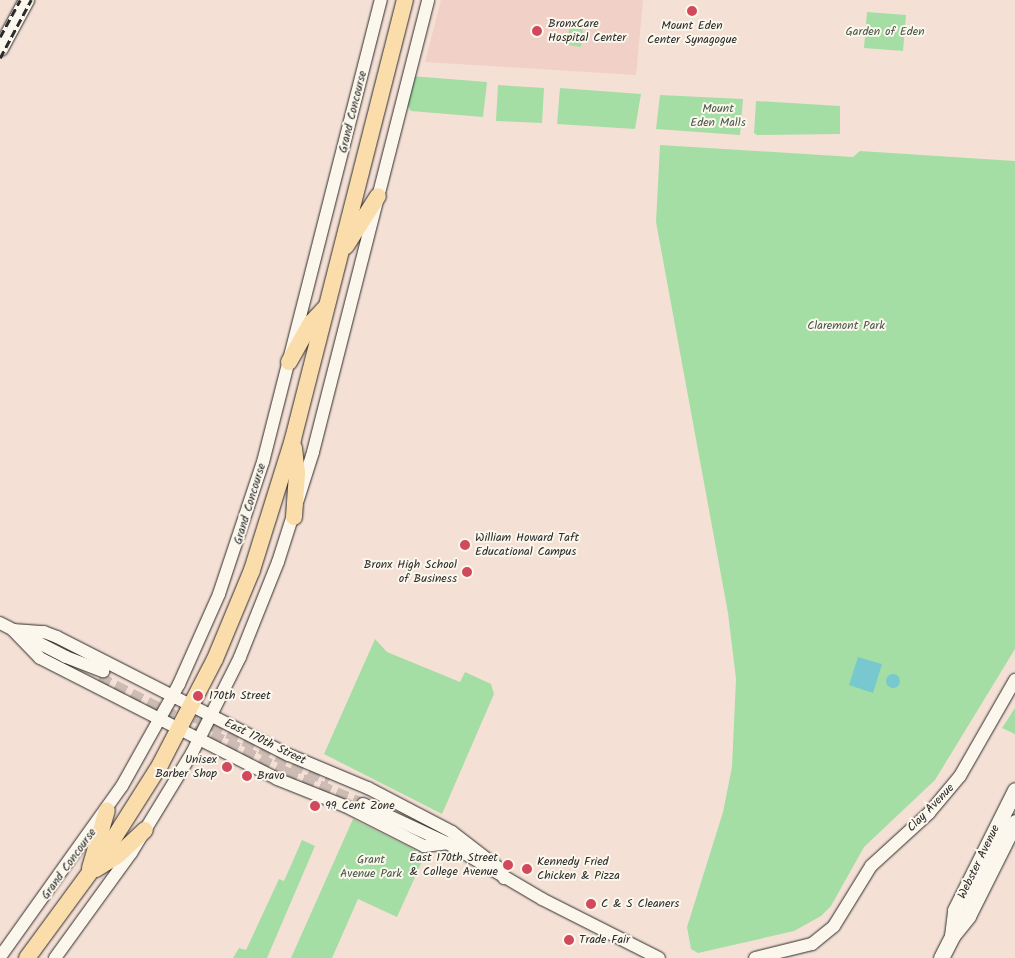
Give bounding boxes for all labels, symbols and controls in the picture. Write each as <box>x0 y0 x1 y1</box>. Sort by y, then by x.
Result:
marker: Mount Eden Center Synagogue <box>686 5 698 17</box>
place label: BronxCare Hospital Center <box>548 17 626 45</box>
place label: Mount Eden Center Synagogue <box>647 19 737 47</box>
marker: BronxCare Hospital Center <box>530 24 544 38</box>
park label: Garden of Eden <box>845 25 925 39</box>
street label: Grand Concourse <box>336 69 370 155</box>
park label: Mount Eden Malls <box>690 102 746 130</box>
park label: Claremont Park <box>807 319 885 333</box>
street label: Grand Concourse <box>231 462 269 546</box>
place label: William Howard Taft Educational Campus <box>475 531 579 559</box>
marker: William Howard Taft Educational Campus <box>459 539 471 551</box>
place label: Bronx High School of Business <box>364 558 457 586</box>
marker: Bronx High School of Business <box>461 566 473 578</box>
marker: 170th Street <box>191 689 205 703</box>
place label: 170th Street <box>209 689 271 703</box>
street label: East 170th Street <box>222 716 308 768</box>
place label: Unisex Barber Shop <box>155 753 217 781</box>
marker: Unisex Barber Shop <box>221 761 233 773</box>
place label: Bravo <box>257 769 285 783</box>
marker: Bravo <box>241 770 253 782</box>
street label: Clay Avenue <box>904 781 958 835</box>
place label: 99 Cent Zone <box>325 799 395 813</box>
marker: 99 Cent Zone <box>309 800 321 812</box>
street label: Webster Avenue <box>955 823 1003 901</box>
street label: Grand Concourse <box>38 826 100 902</box>
place label: East 170th Street & College Avenue <box>409 851 498 879</box>
park label: Grant Avenue Park <box>340 853 402 881</box>
place label: Kennedy Fried Chicken & Pizza <box>537 855 620 883</box>
marker: East 170th Street & College Avenue <box>502 859 514 871</box>
marker: Kennedy Fried Chicken & Pizza <box>521 863 533 875</box>
place label: C & S Cleaners <box>601 897 679 911</box>
marker: C & S Cleaners <box>585 898 597 910</box>
place label: Trade Fair <box>579 933 630 947</box>
marker: Trade Fair <box>563 934 575 946</box>

